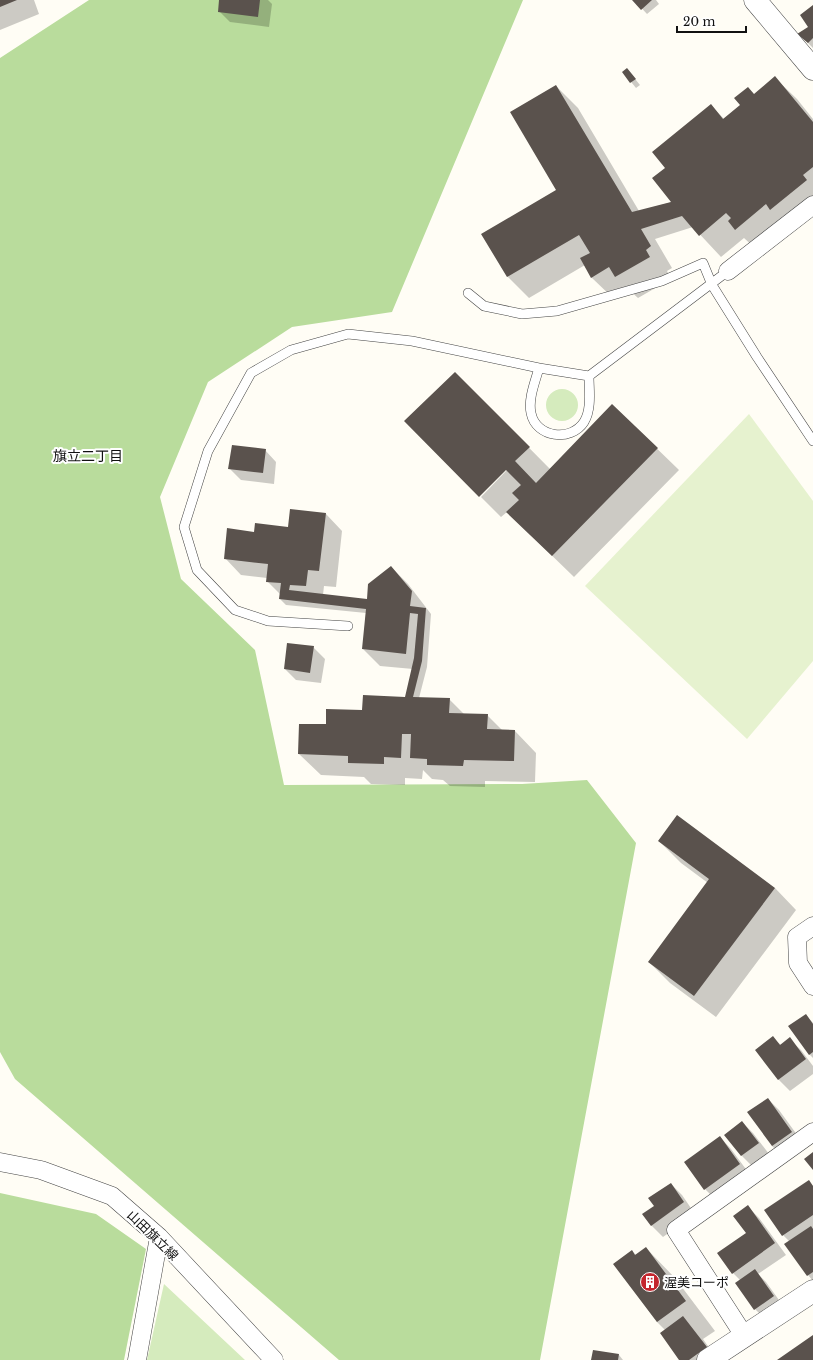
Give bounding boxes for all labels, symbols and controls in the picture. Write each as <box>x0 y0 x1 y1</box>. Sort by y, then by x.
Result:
scale bar <box>677 8 746 34</box>
text: 20 m <box>683 14 715 29</box>
district label: 旗立二丁目 <box>53 447 123 465</box>
street label: 山田旗立線 <box>123 1207 182 1264</box>
building icon: 渥美コーポ <box>639 1271 661 1293</box>
place label: 渥美コーポ <box>664 1274 729 1291</box>

